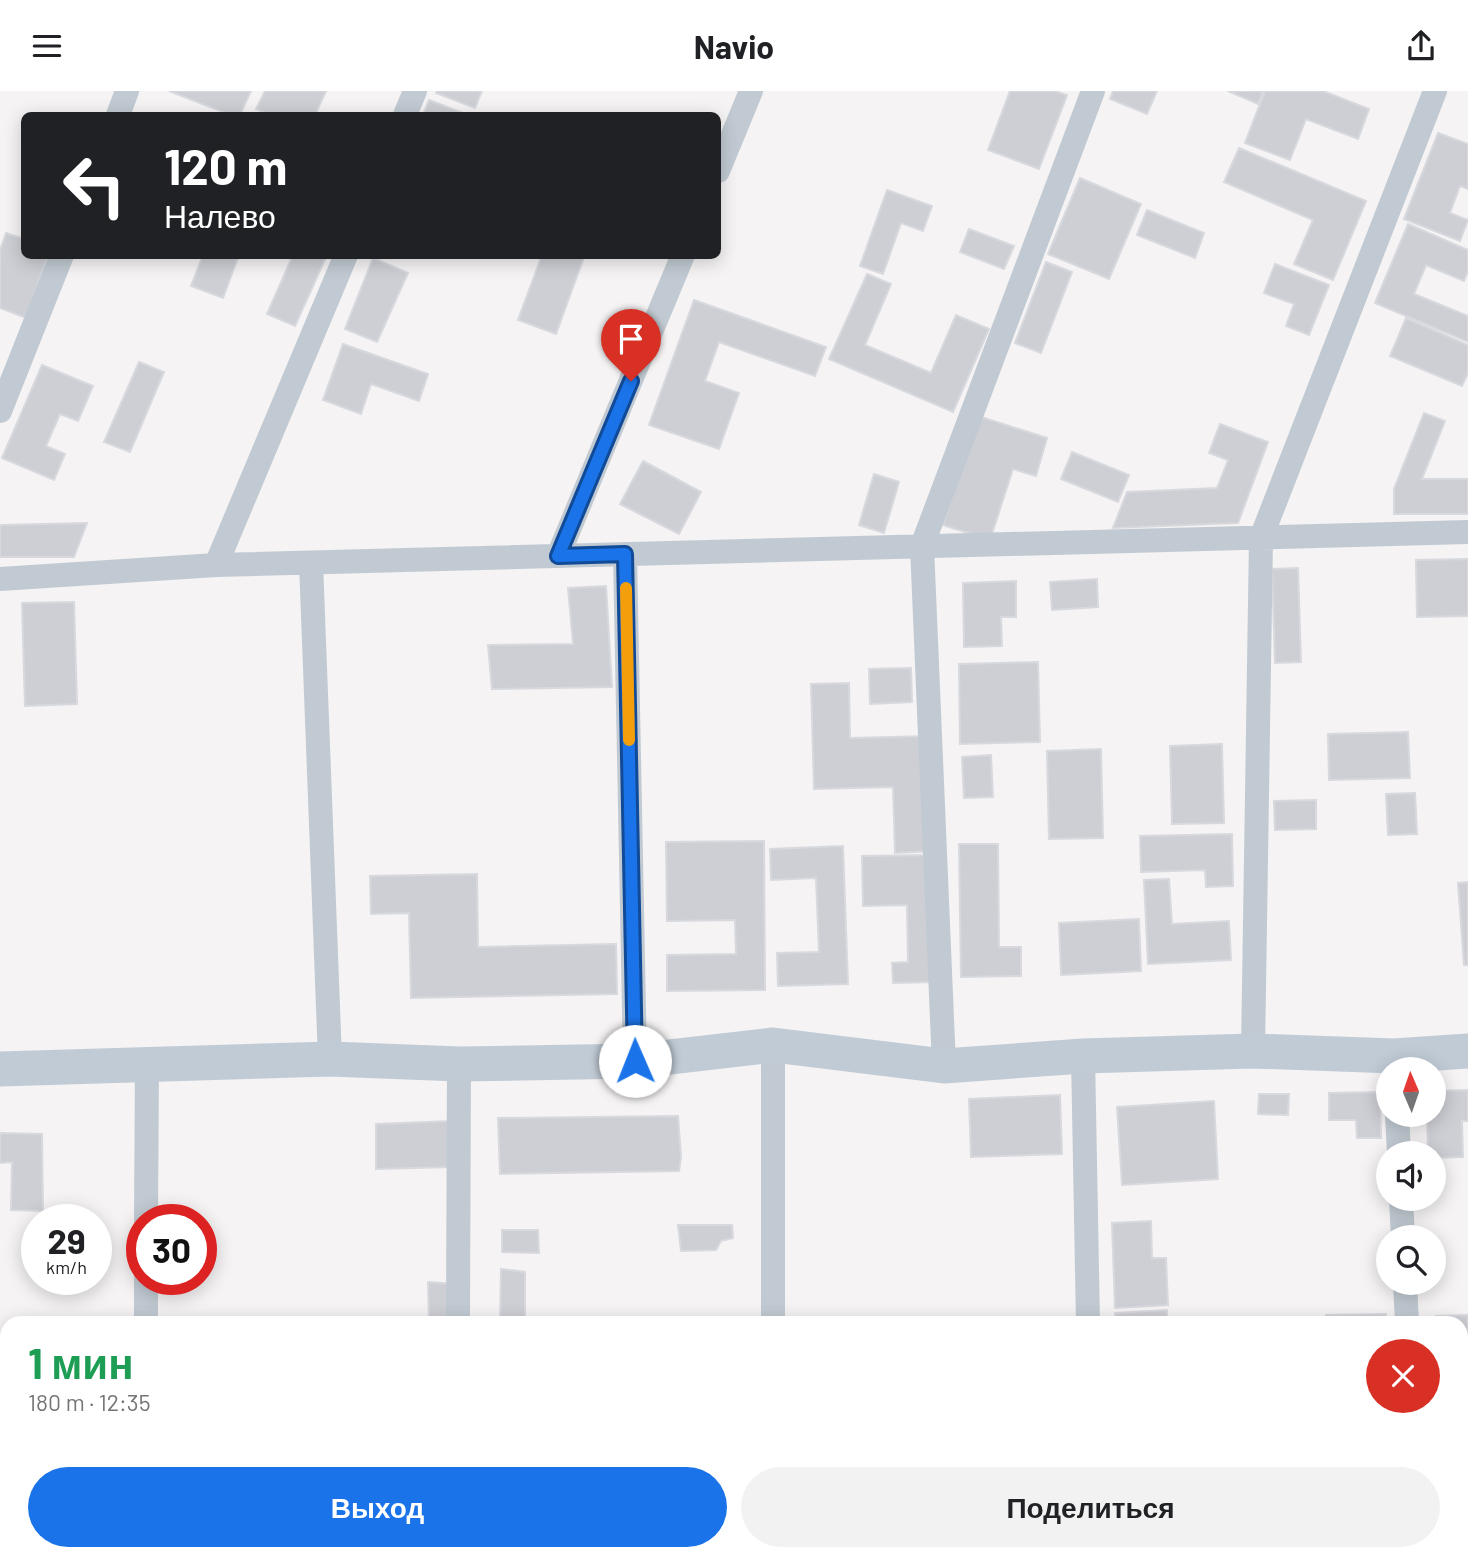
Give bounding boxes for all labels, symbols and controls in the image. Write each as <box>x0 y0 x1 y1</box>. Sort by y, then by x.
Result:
icon: menu <box>28 27 66 65</box>
text: Navio <box>694 27 774 65</box>
icon: share <box>1402 27 1440 65</box>
text: 120 m <box>164 136 287 195</box>
icon: left <box>49 140 140 231</box>
text: Налево <box>164 196 276 234</box>
pin <box>601 309 661 381</box>
icon: arrive <box>612 320 650 358</box>
position arrow <box>598 1024 672 1098</box>
north arrow <box>1376 1057 1446 1127</box>
map controls <box>1376 1057 1446 1295</box>
button: sound <box>1376 1141 1446 1211</box>
speed limit sign: 30 <box>126 1204 217 1295</box>
text: 29 <box>47 1219 86 1261</box>
button: search <box>1376 1225 1446 1295</box>
text: km/h <box>46 1256 87 1278</box>
text: 1 мин <box>28 1337 134 1387</box>
button: close <box>1366 1339 1440 1413</box>
text: 180 m · 12:35 <box>28 1388 151 1416</box>
button: Выход <box>28 1467 727 1547</box>
button: Поделиться <box>741 1467 1440 1547</box>

